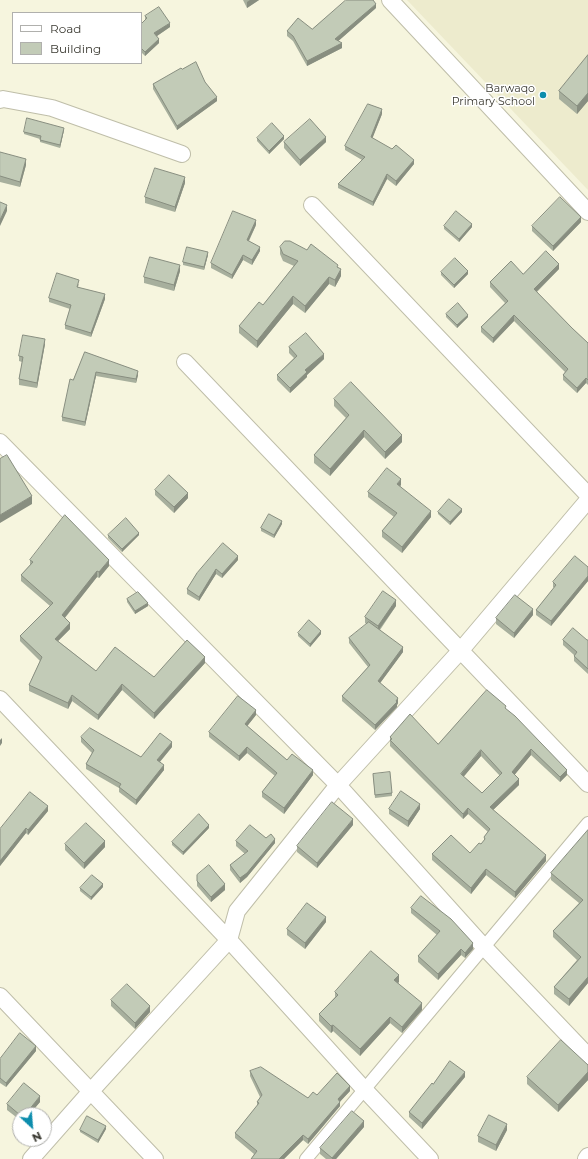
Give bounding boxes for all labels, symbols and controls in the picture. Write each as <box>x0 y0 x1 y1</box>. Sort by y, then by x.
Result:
legend <box>12 12 142 64</box>
text: Road <box>50 21 81 36</box>
text: Building <box>50 41 101 56</box>
place label: Barwaqo Primary School <box>452 82 535 108</box>
marker: Barwaqo Primary School <box>538 90 548 100</box>
north arrow <box>12 1107 52 1147</box>
text: N <box>30 1129 44 1145</box>

